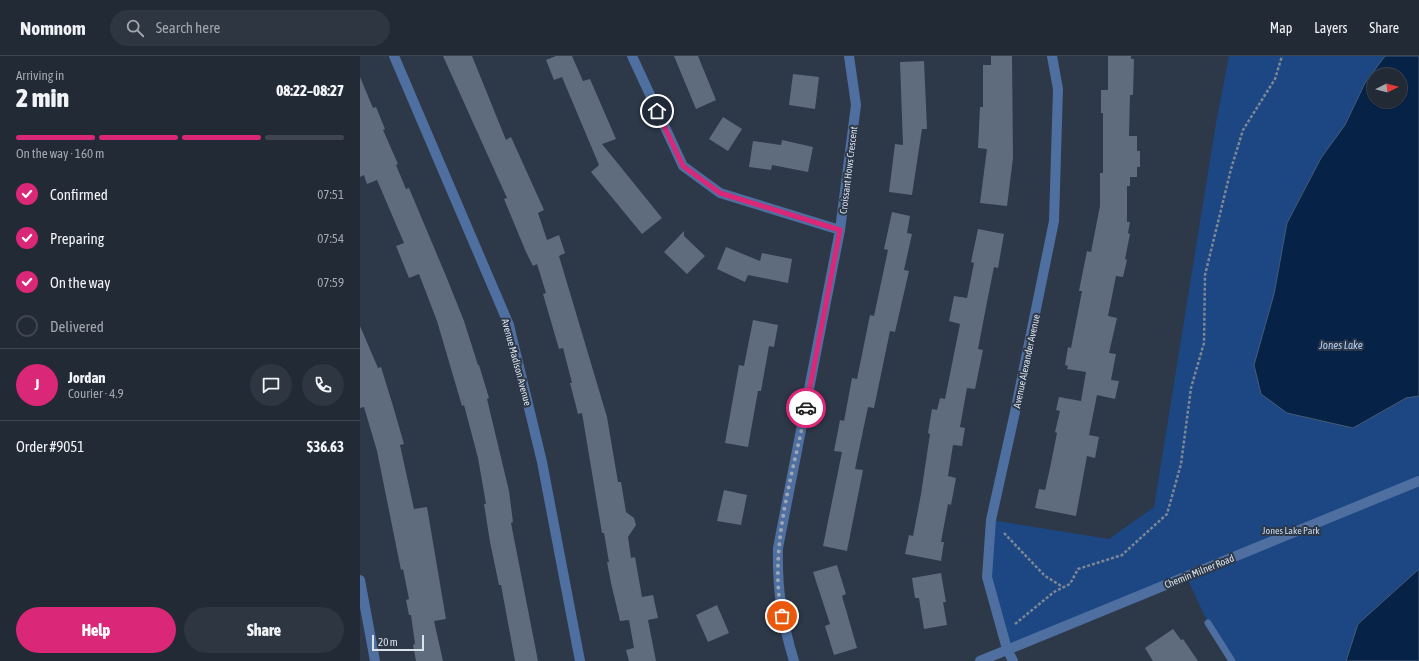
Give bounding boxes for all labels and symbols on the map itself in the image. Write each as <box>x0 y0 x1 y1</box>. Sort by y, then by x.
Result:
north arrow <box>1367 68 1407 108</box>
pin <box>640 94 674 128</box>
street label: Croissant Hows Crescent <box>838 126 859 214</box>
street label: Avenue Alexander Avenue <box>1011 313 1042 409</box>
street label: Avenue Madison Avenue <box>500 317 534 407</box>
water label: Jones Lake <box>1318 339 1363 351</box>
courier <box>786 388 826 428</box>
park label: Jones Lake Park <box>1262 525 1320 536</box>
street label: Chemin Milner Road <box>1163 552 1236 590</box>
pin <box>765 599 799 633</box>
scale bar <box>372 633 424 652</box>

